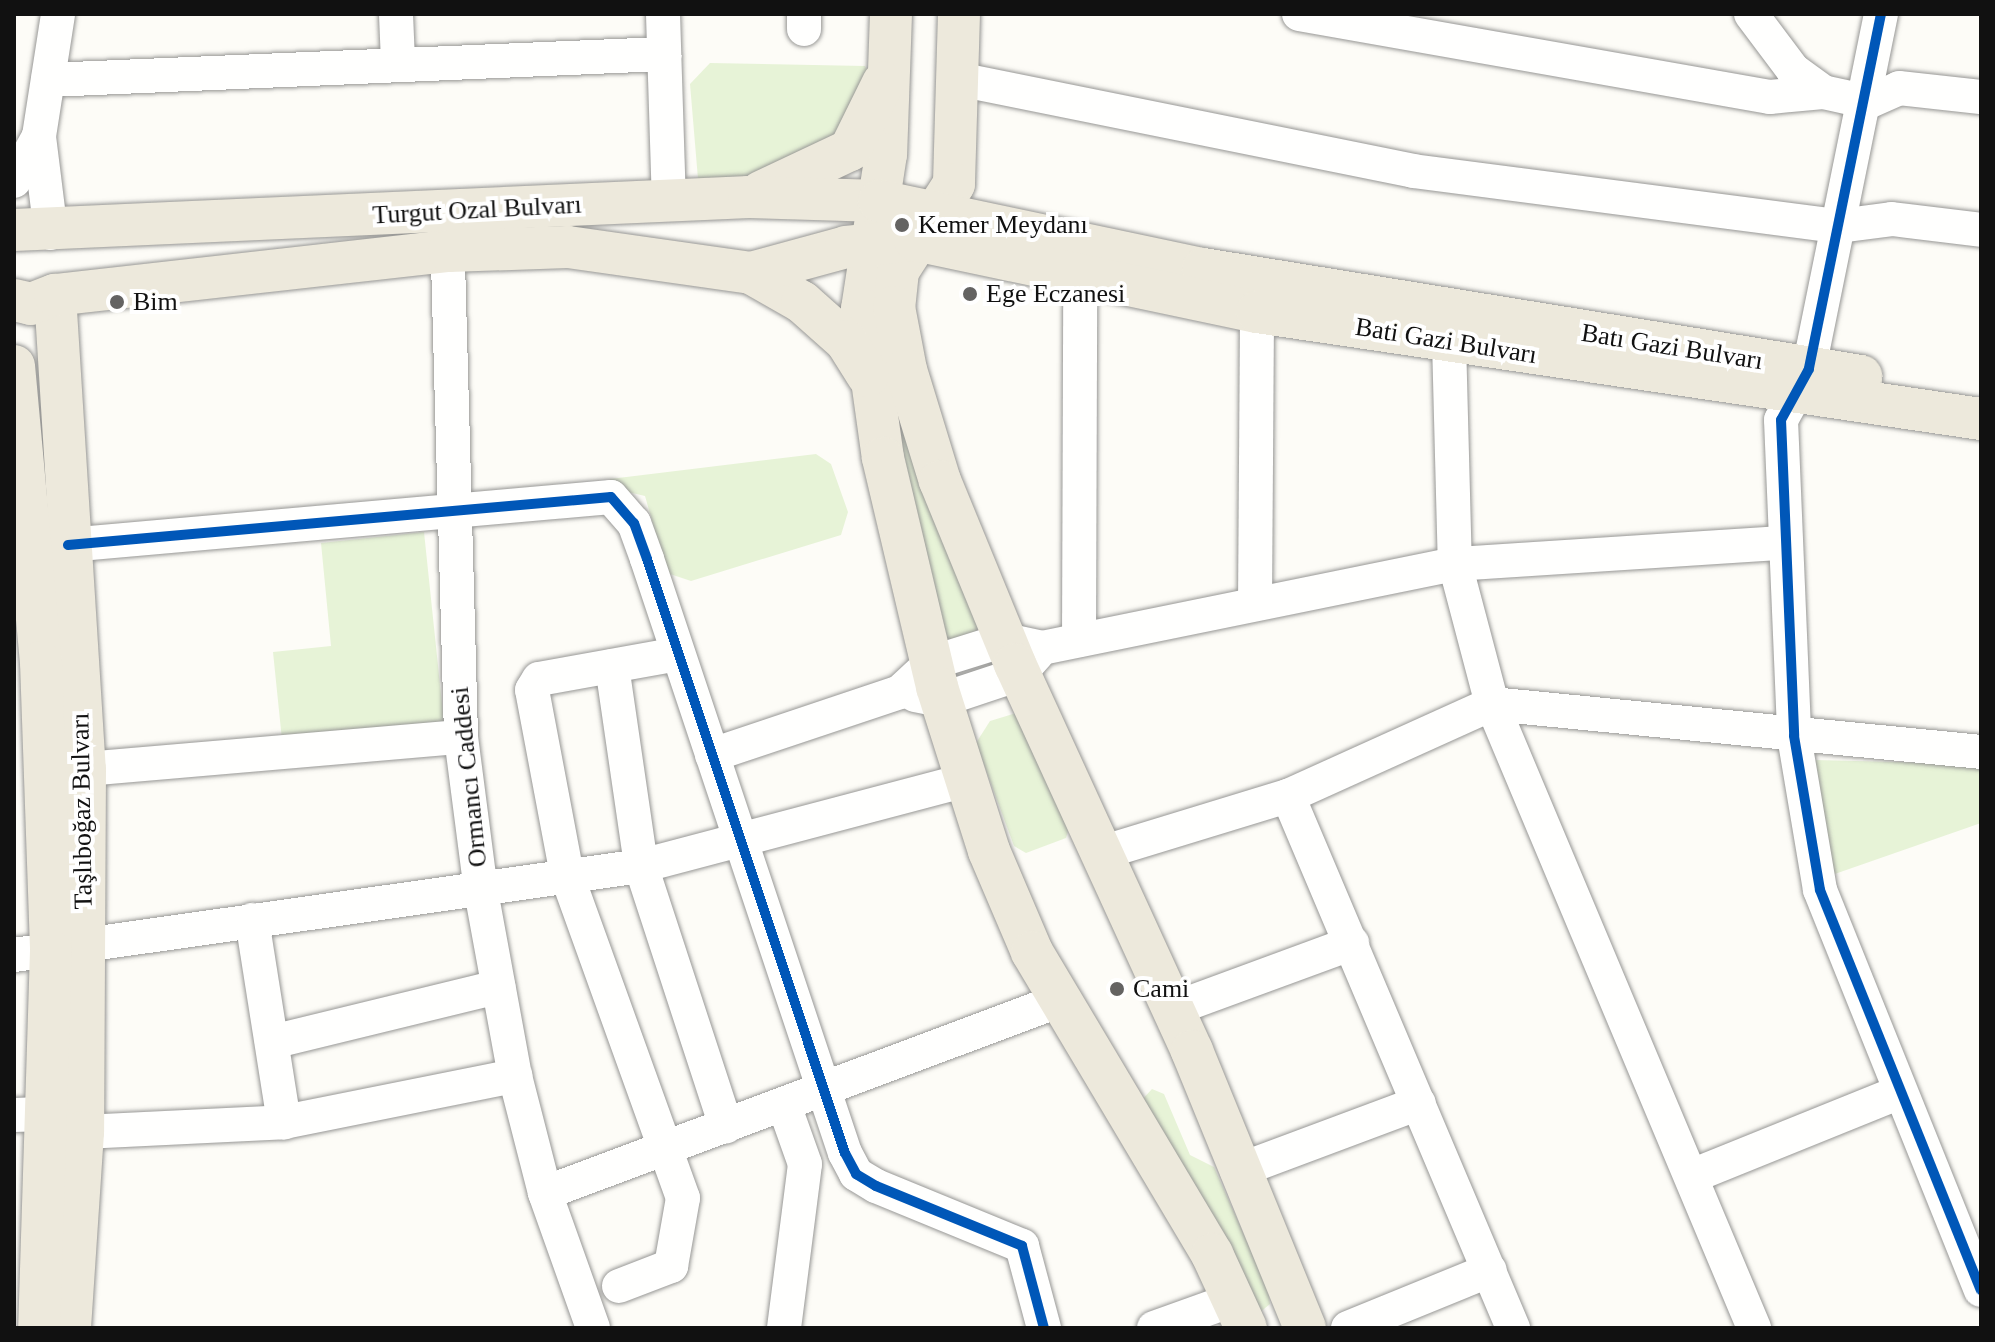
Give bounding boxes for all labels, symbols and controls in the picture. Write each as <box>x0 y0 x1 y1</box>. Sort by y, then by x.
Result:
street label: Turgut Ozal Bulvarı <box>372 189 582 231</box>
place label: Kemer Meydanı <box>918 209 1088 241</box>
marker: Kemer Meydanı <box>893 216 911 234</box>
place label: Ege Eczanesi <box>986 278 1125 310</box>
marker: Ege Eczanesi <box>961 285 979 303</box>
place label: Bim <box>133 286 178 318</box>
marker: Bim <box>108 293 126 311</box>
street label: Bati Gazi Bulvarı <box>1353 311 1539 371</box>
street label: Batı Gazi Bulvarı <box>1579 317 1765 377</box>
street label: Ormancı Caddesi <box>444 685 494 869</box>
street label: Taşlıboğaz Bulvarı <box>65 712 99 910</box>
place label: Cami <box>1133 973 1189 1005</box>
marker: Cami <box>1108 980 1126 998</box>

